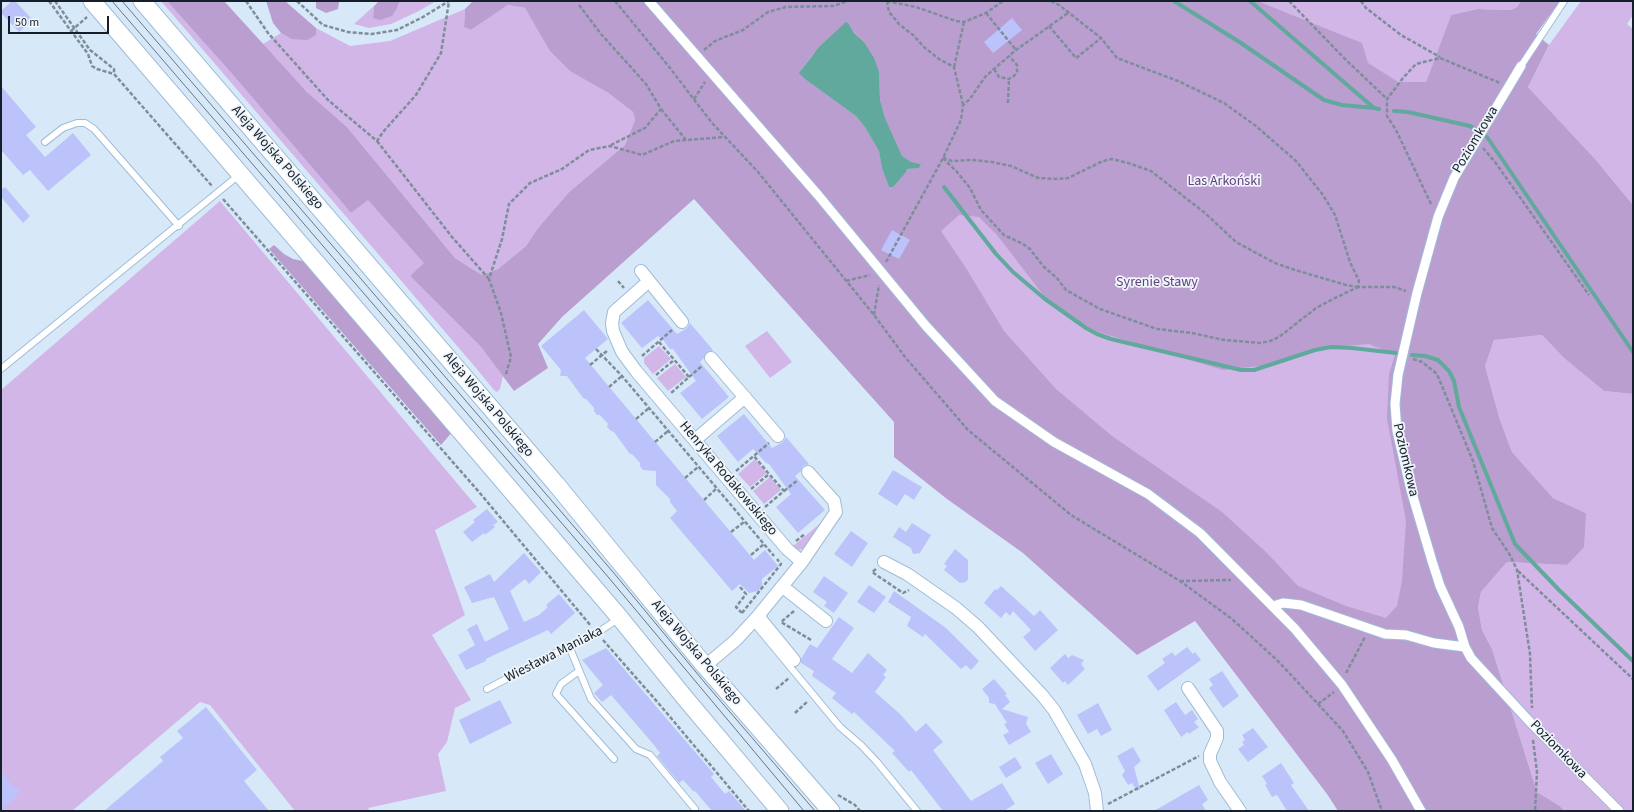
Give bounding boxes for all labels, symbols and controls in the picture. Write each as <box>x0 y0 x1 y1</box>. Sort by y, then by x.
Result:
scale bar <box>10 8 111 34</box>
text: 50 m <box>15 14 39 31</box>
street label: Aleja Wojska Polskiego <box>227 103 327 213</box>
street label: Poziomkowa <box>1450 104 1502 176</box>
park label: Las Arkoński <box>1187 174 1261 190</box>
park label: Syrenie Stawy <box>1116 275 1198 291</box>
street label: Aleja Wojska Polskiego <box>439 349 537 461</box>
street label: Henryka Rodakowskiego <box>675 418 781 540</box>
street label: Poziomkowa <box>1388 422 1422 498</box>
street label: Aleja Wojska Polskiego <box>647 597 745 709</box>
street label: Wiesława Maniaka <box>502 623 606 687</box>
street label: Poziomkowa <box>1526 717 1590 783</box>

